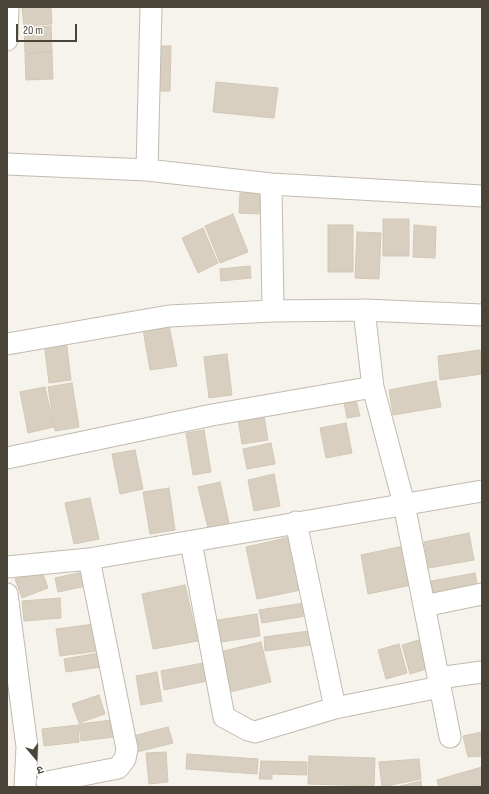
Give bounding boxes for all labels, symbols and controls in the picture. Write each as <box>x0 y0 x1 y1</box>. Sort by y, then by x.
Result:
scale bar <box>18 16 79 42</box>
text: 20 m <box>23 23 43 38</box>
north arrow <box>16 738 56 778</box>
text: उ <box>35 763 45 777</box>

